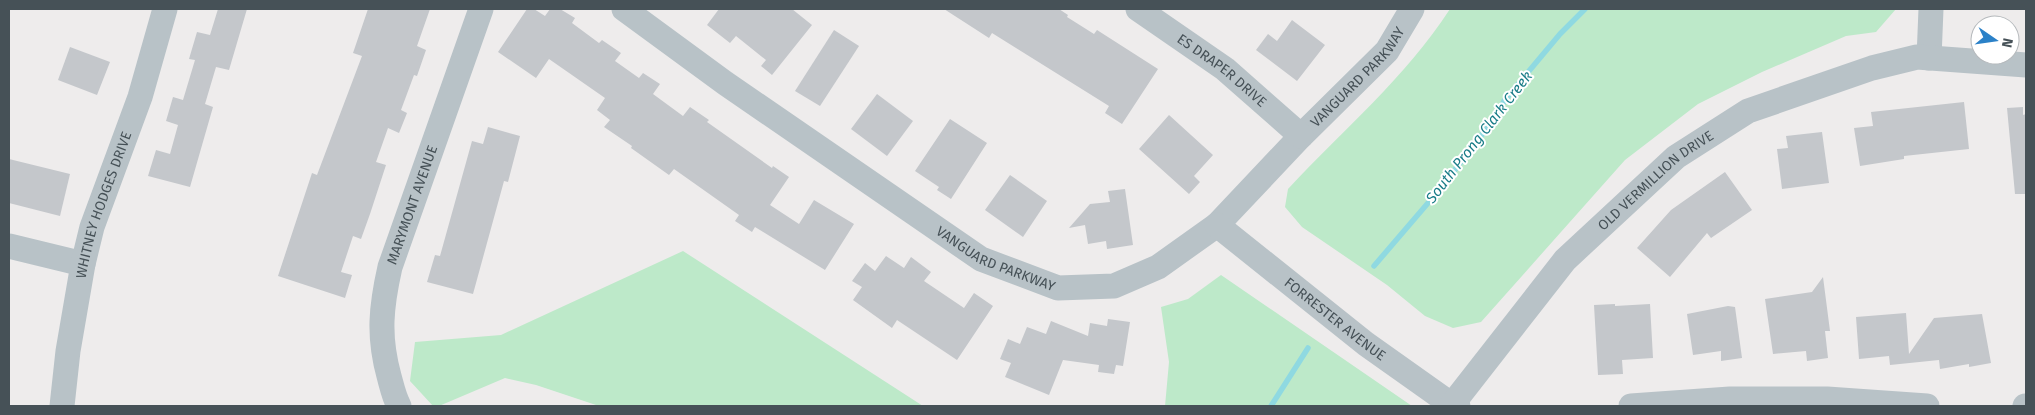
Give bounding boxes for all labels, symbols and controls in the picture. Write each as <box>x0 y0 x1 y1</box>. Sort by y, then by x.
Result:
north arrow <box>1970 15 2020 65</box>
street label: VANGUARD PARKWAY <box>1307 24 1409 131</box>
street label: ES DRAPER DRIVE <box>1174 30 1270 111</box>
text: N <box>1998 36 2017 49</box>
water label: South Prong Clark Creek <box>1421 67 1536 207</box>
street label: OLD VERMILLION DRIVE <box>1594 127 1717 234</box>
street label: WHITNEY HODGES DRIVE <box>73 129 135 280</box>
street label: MARYMONT AVENUE <box>384 143 441 267</box>
street label: VANGUARD PARKWAY <box>933 223 1058 295</box>
street label: FORRESTER AVENUE <box>1281 274 1389 364</box>

